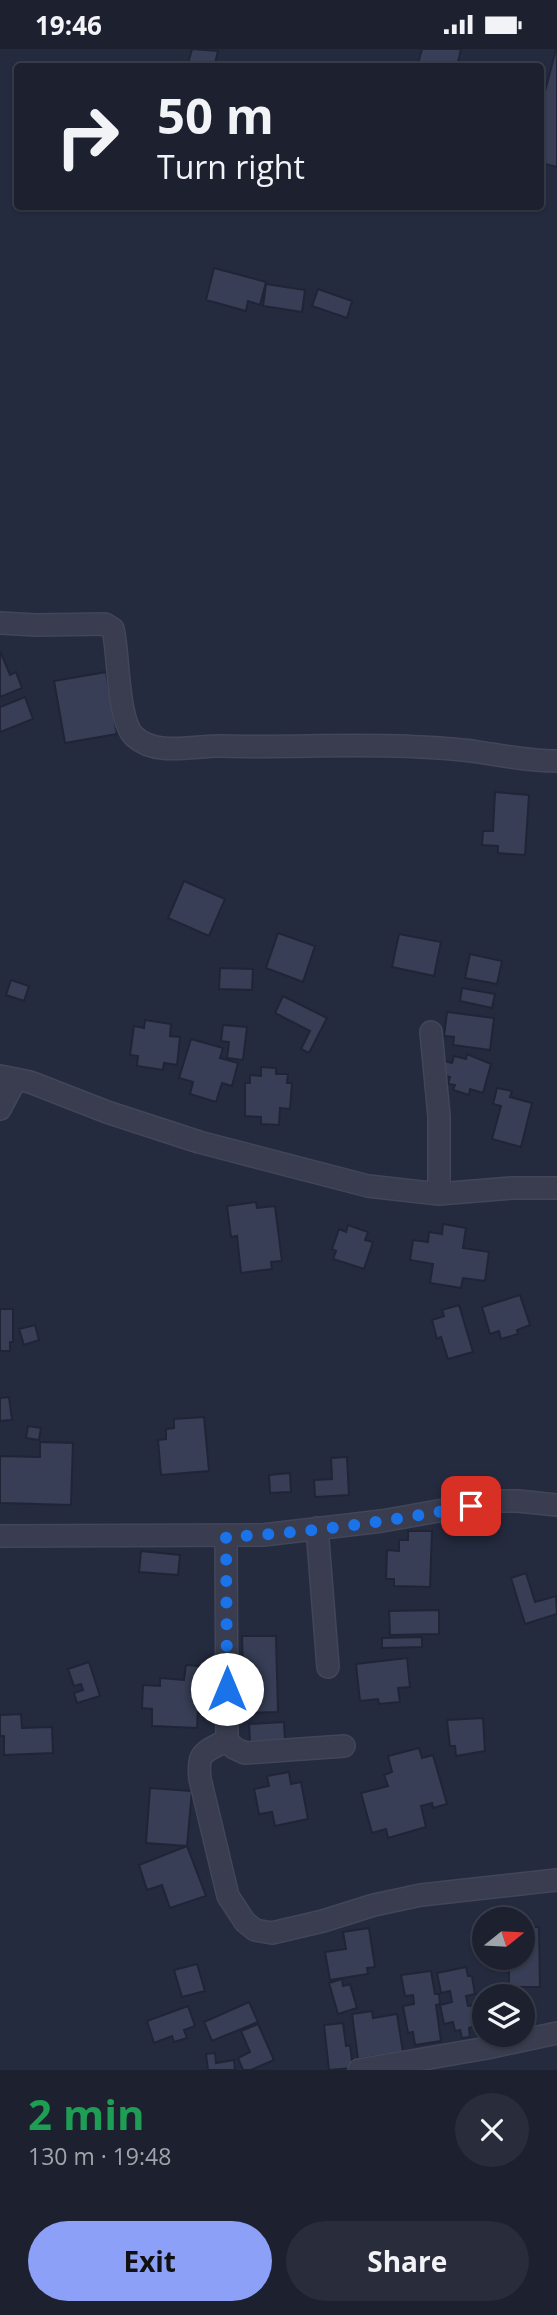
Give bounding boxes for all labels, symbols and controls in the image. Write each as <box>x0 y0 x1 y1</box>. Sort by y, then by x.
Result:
text: 19:46 <box>35 7 102 43</box>
text: 50 m <box>157 82 274 148</box>
icon: right <box>42 91 133 182</box>
text: Turn right <box>157 145 305 188</box>
pin <box>441 1476 501 1536</box>
icon: arrive <box>452 1487 490 1525</box>
position arrow <box>190 1652 264 1726</box>
north arrow <box>472 1907 536 1971</box>
map controls <box>472 1907 535 2047</box>
button: layers <box>472 1984 535 2047</box>
text: 2 min <box>28 2085 145 2142</box>
button: close <box>455 2093 529 2167</box>
text: 130 m · 19:48 <box>28 2140 171 2172</box>
button: Exit <box>28 2221 272 2301</box>
button: Share <box>286 2221 529 2301</box>

